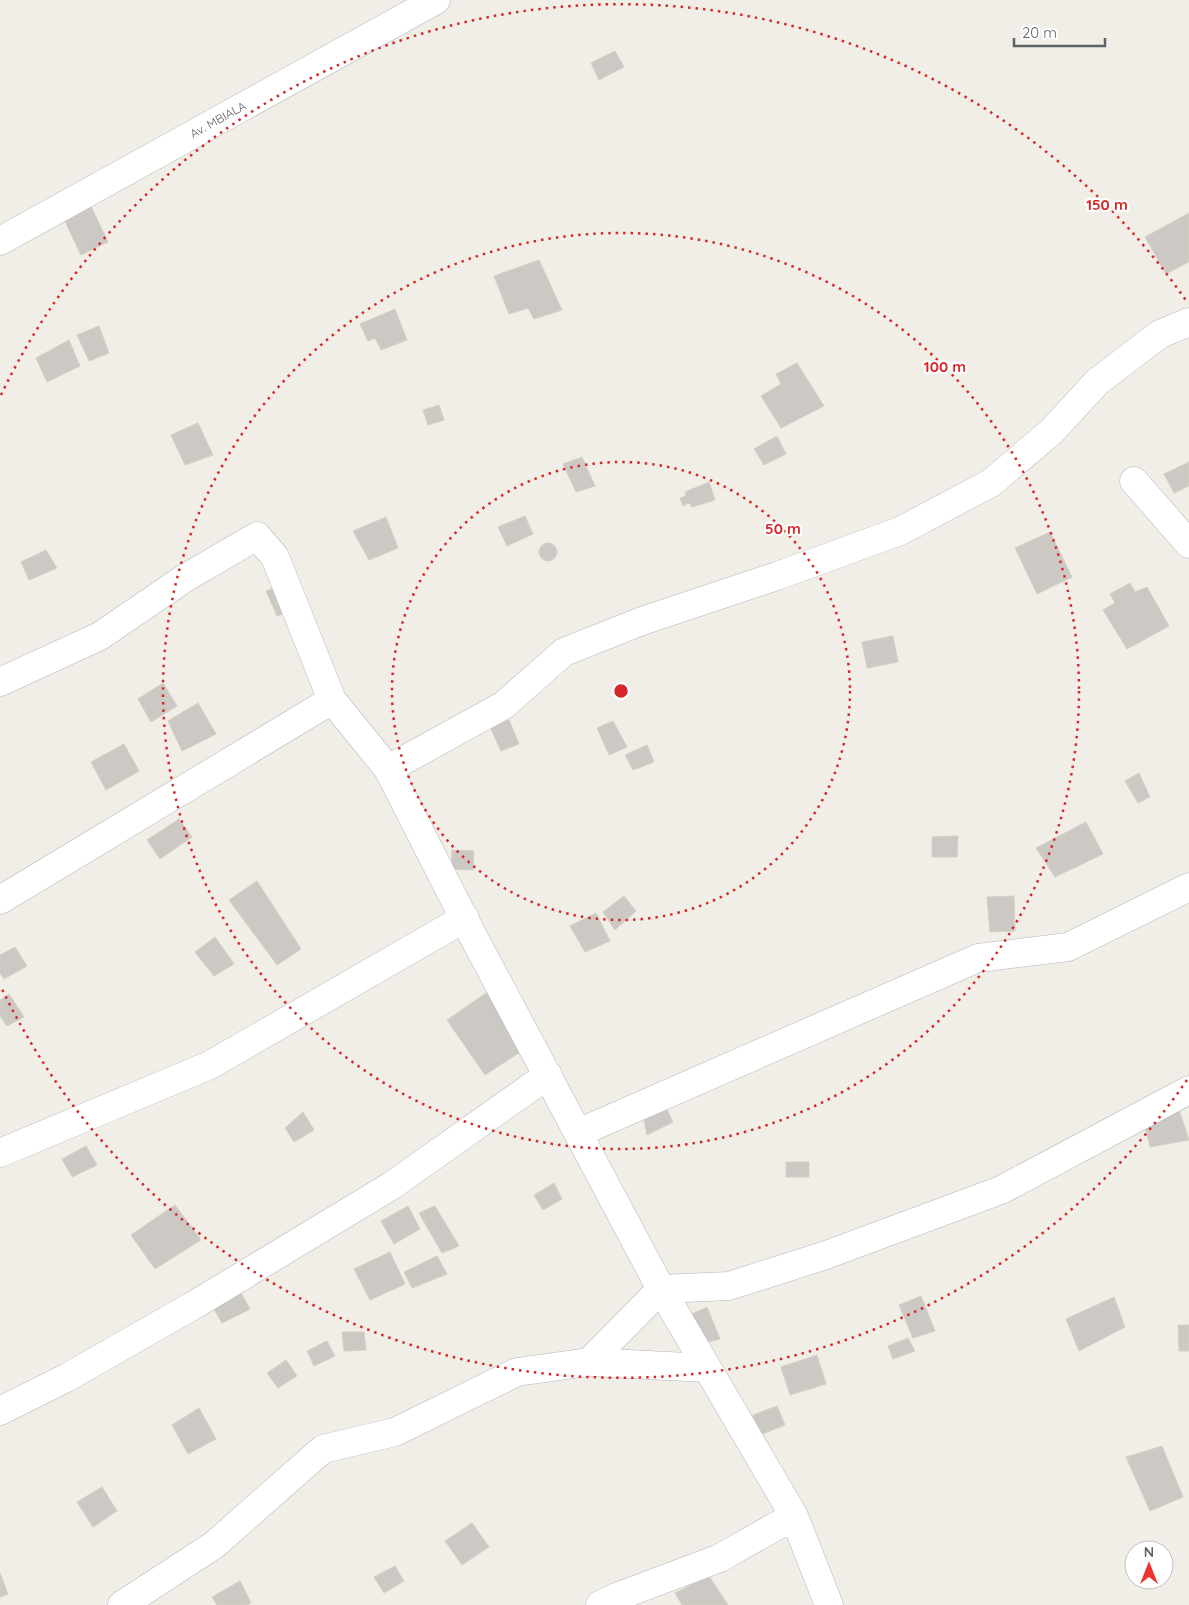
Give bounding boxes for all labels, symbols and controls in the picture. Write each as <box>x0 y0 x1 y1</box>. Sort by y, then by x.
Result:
scale bar <box>1014 15 1105 47</box>
text: 20 m <box>1022 23 1057 42</box>
street label: Av. MBIALA <box>187 98 249 141</box>
text: 150 m <box>1086 195 1128 214</box>
text: 100 m <box>924 357 966 376</box>
text: 50 m <box>765 519 801 538</box>
centre of rings <box>612 682 630 700</box>
north arrow <box>1124 1540 1174 1590</box>
text: N <box>1144 1543 1154 1561</box>

